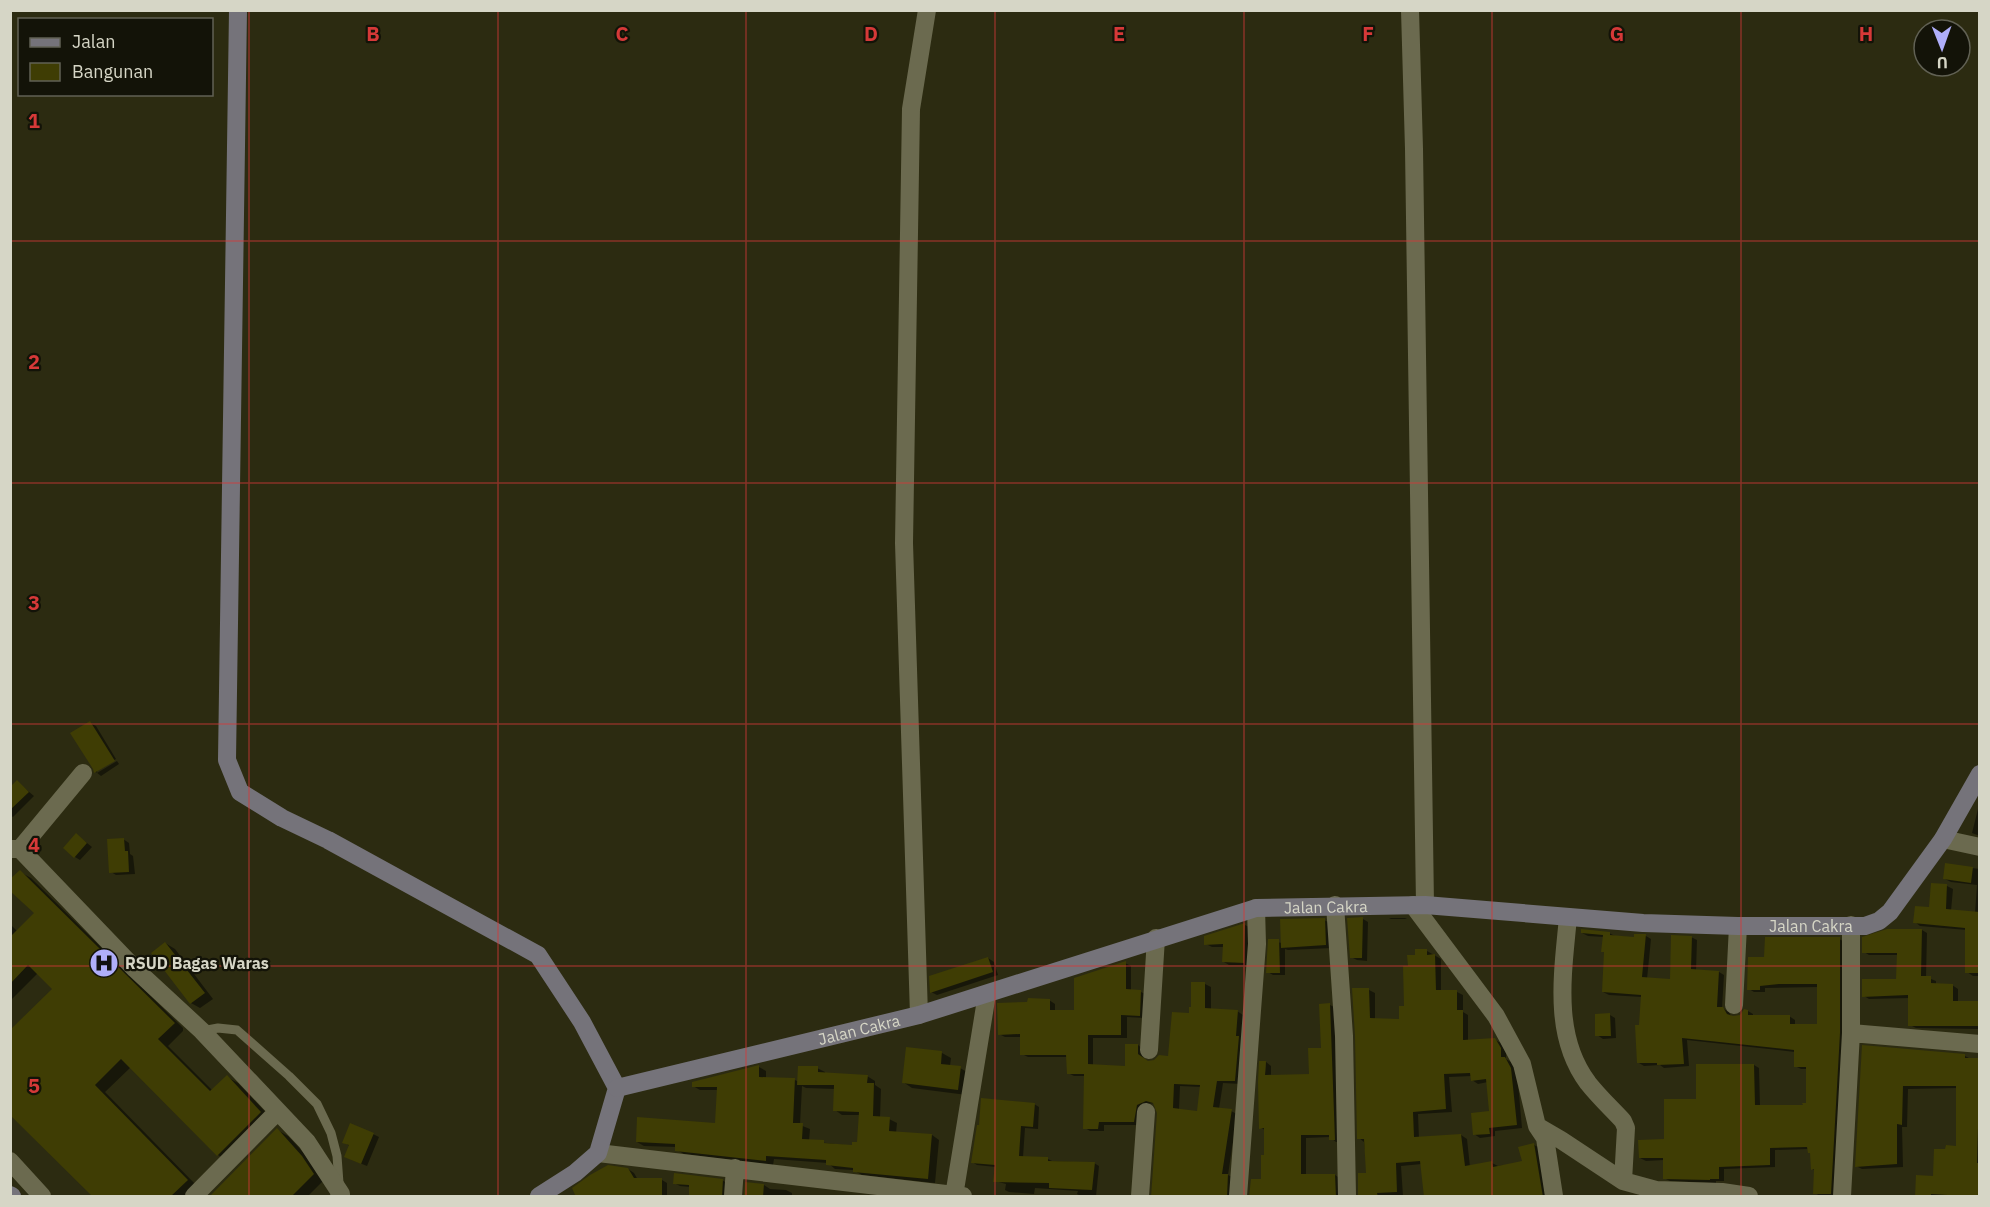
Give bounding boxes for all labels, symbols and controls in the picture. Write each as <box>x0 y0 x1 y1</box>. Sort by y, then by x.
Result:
legend <box>18 18 213 96</box>
north arrow <box>1912 18 1972 78</box>
text: B <box>366 20 380 47</box>
text: C <box>615 20 629 47</box>
text: D <box>864 20 878 47</box>
text: E <box>1113 20 1125 47</box>
text: F <box>1362 20 1374 47</box>
text: G <box>1610 20 1624 47</box>
text: H <box>1859 20 1873 47</box>
text: Jalan <box>72 30 116 53</box>
text: U <box>1937 53 1948 73</box>
text: Bangunan <box>72 60 153 83</box>
text: 1 <box>28 107 40 134</box>
text: 2 <box>28 348 40 375</box>
text: 3 <box>28 589 40 616</box>
text: 4 <box>28 831 40 858</box>
street label: Jalan Cakra <box>1284 896 1368 918</box>
street label: Jalan Cakra <box>1769 916 1853 936</box>
hospital icon: RSUD Bagas Waras <box>88 947 120 979</box>
place label: RSUD Bagas Waras <box>125 953 269 973</box>
street label: Jalan Cakra <box>816 1010 903 1049</box>
text: 5 <box>28 1072 40 1099</box>

